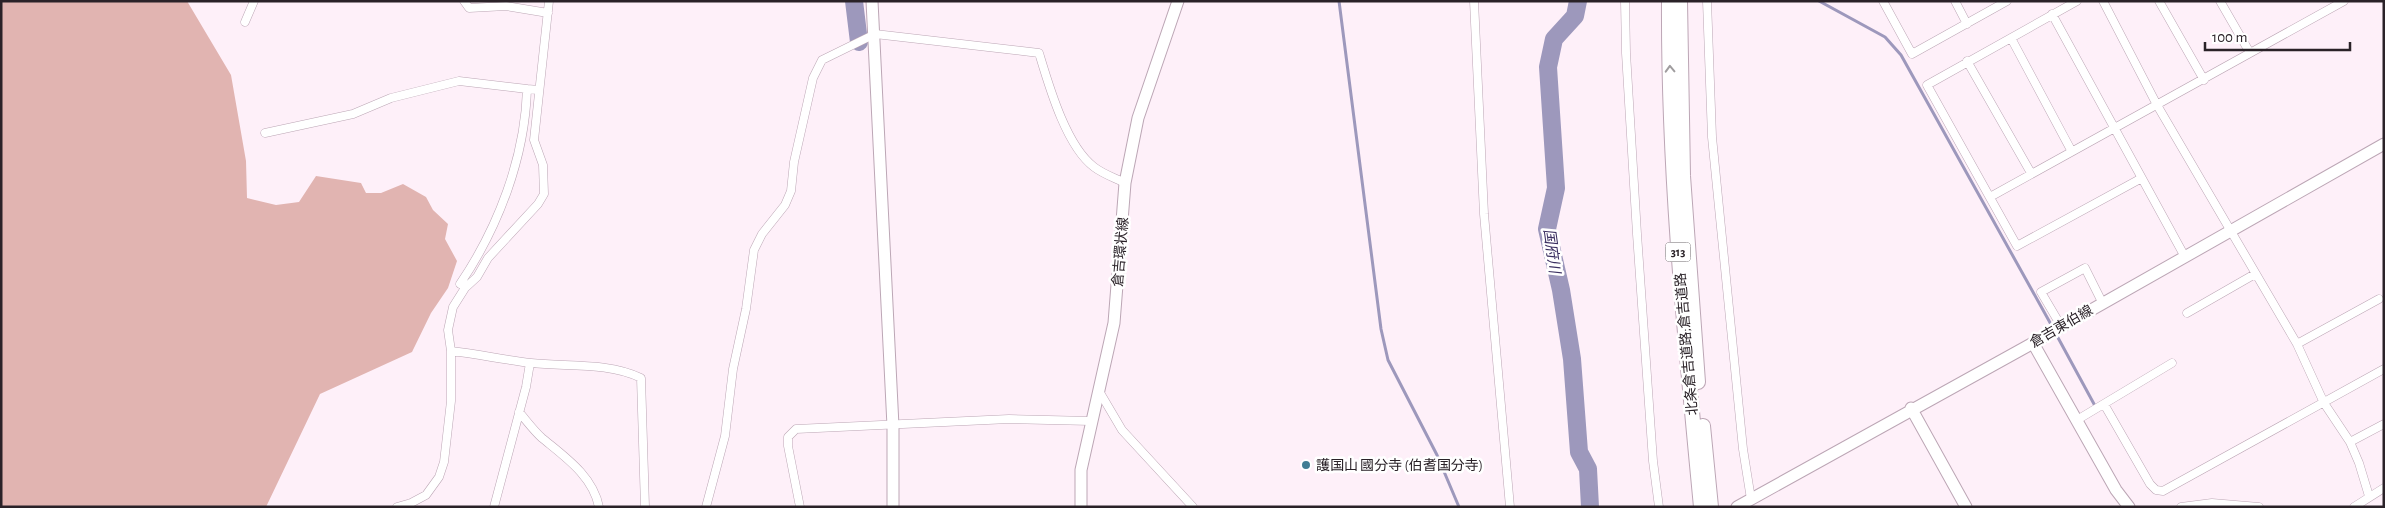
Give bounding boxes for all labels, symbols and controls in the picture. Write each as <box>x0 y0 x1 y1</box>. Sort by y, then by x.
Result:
scale bar <box>2205 20 2350 52</box>
text: 100 m <box>2212 30 2247 45</box>
one-way arrow <box>1665 65 1675 72</box>
street label: 倉吉環状線 <box>1109 216 1131 288</box>
water label: 国府川 <box>1541 228 1563 276</box>
road number: 313 <box>1666 242 1690 262</box>
street label: 北条倉吉道路;倉吉道路 <box>1672 272 1700 416</box>
street label: 倉吉東伯線 <box>2027 302 2095 350</box>
place label: 護国山 國分寺 (伯耆国分寺) <box>1316 458 1483 473</box>
marker: 護国山 國分寺 (伯耆国分寺) <box>1300 459 1312 471</box>

